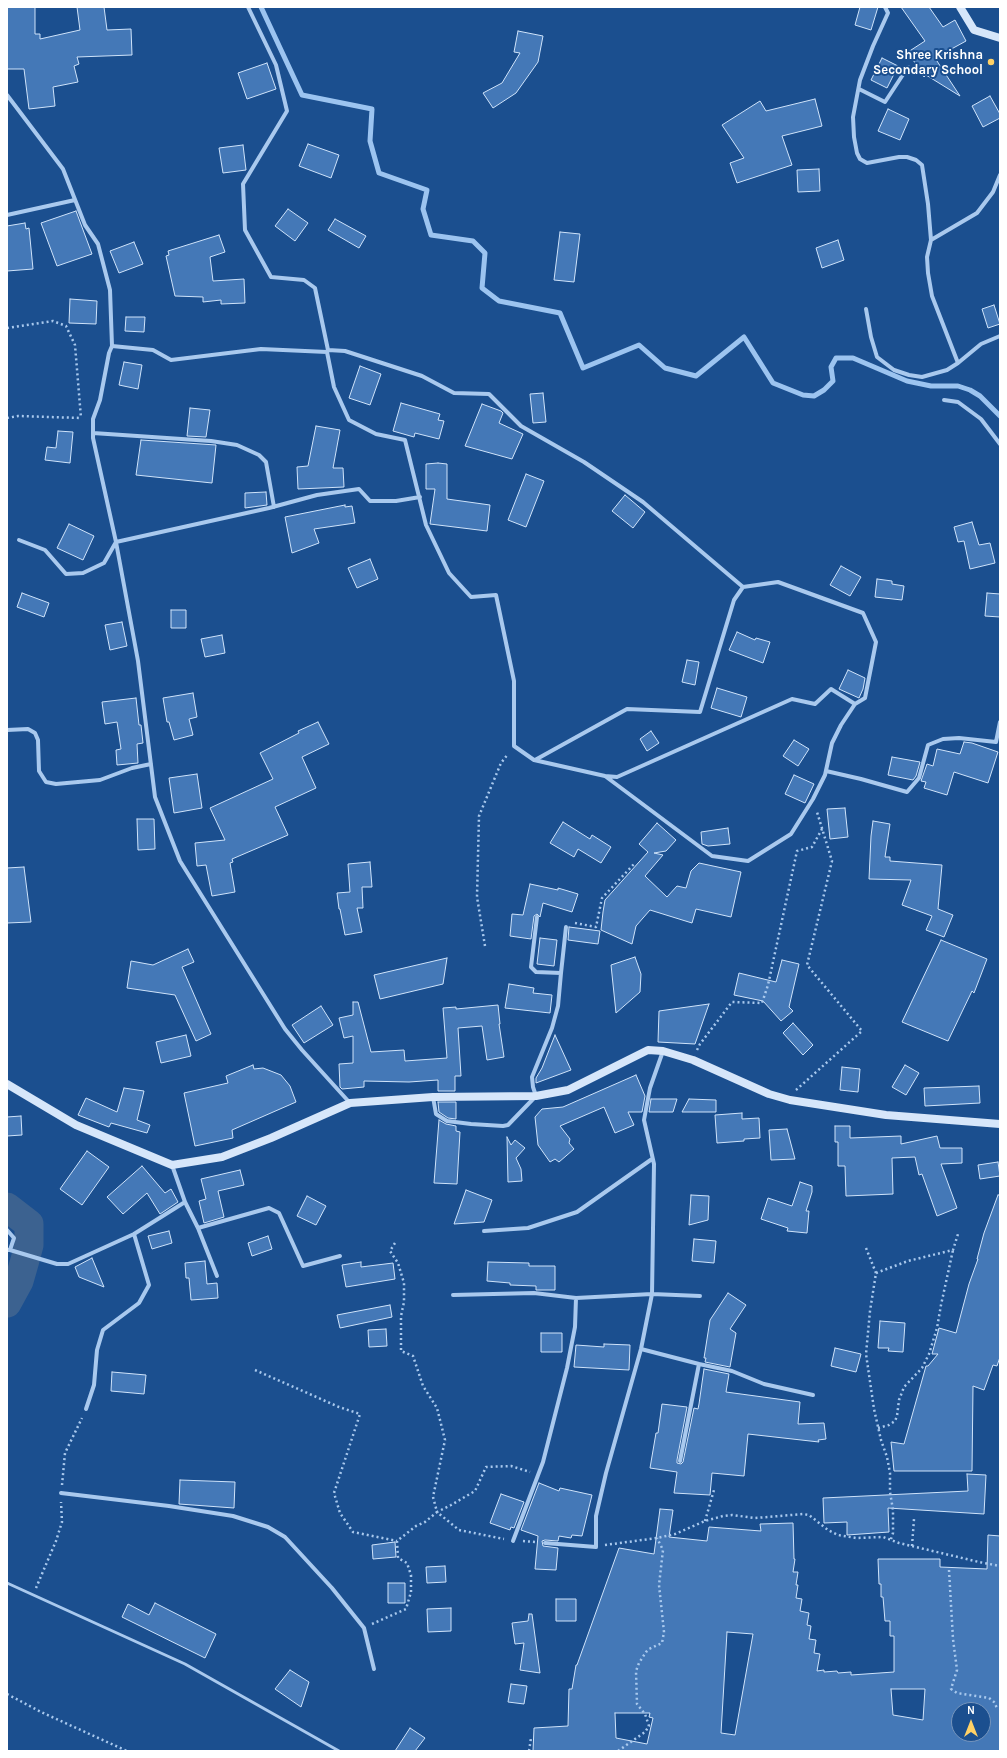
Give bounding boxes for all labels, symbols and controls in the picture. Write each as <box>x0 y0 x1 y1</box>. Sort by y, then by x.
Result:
place label: Shree Krishna Secondary School <box>873 47 983 78</box>
marker: Shree Krishna Secondary School <box>986 57 996 67</box>
north arrow <box>951 1702 991 1742</box>
text: N <box>967 1704 975 1717</box>

